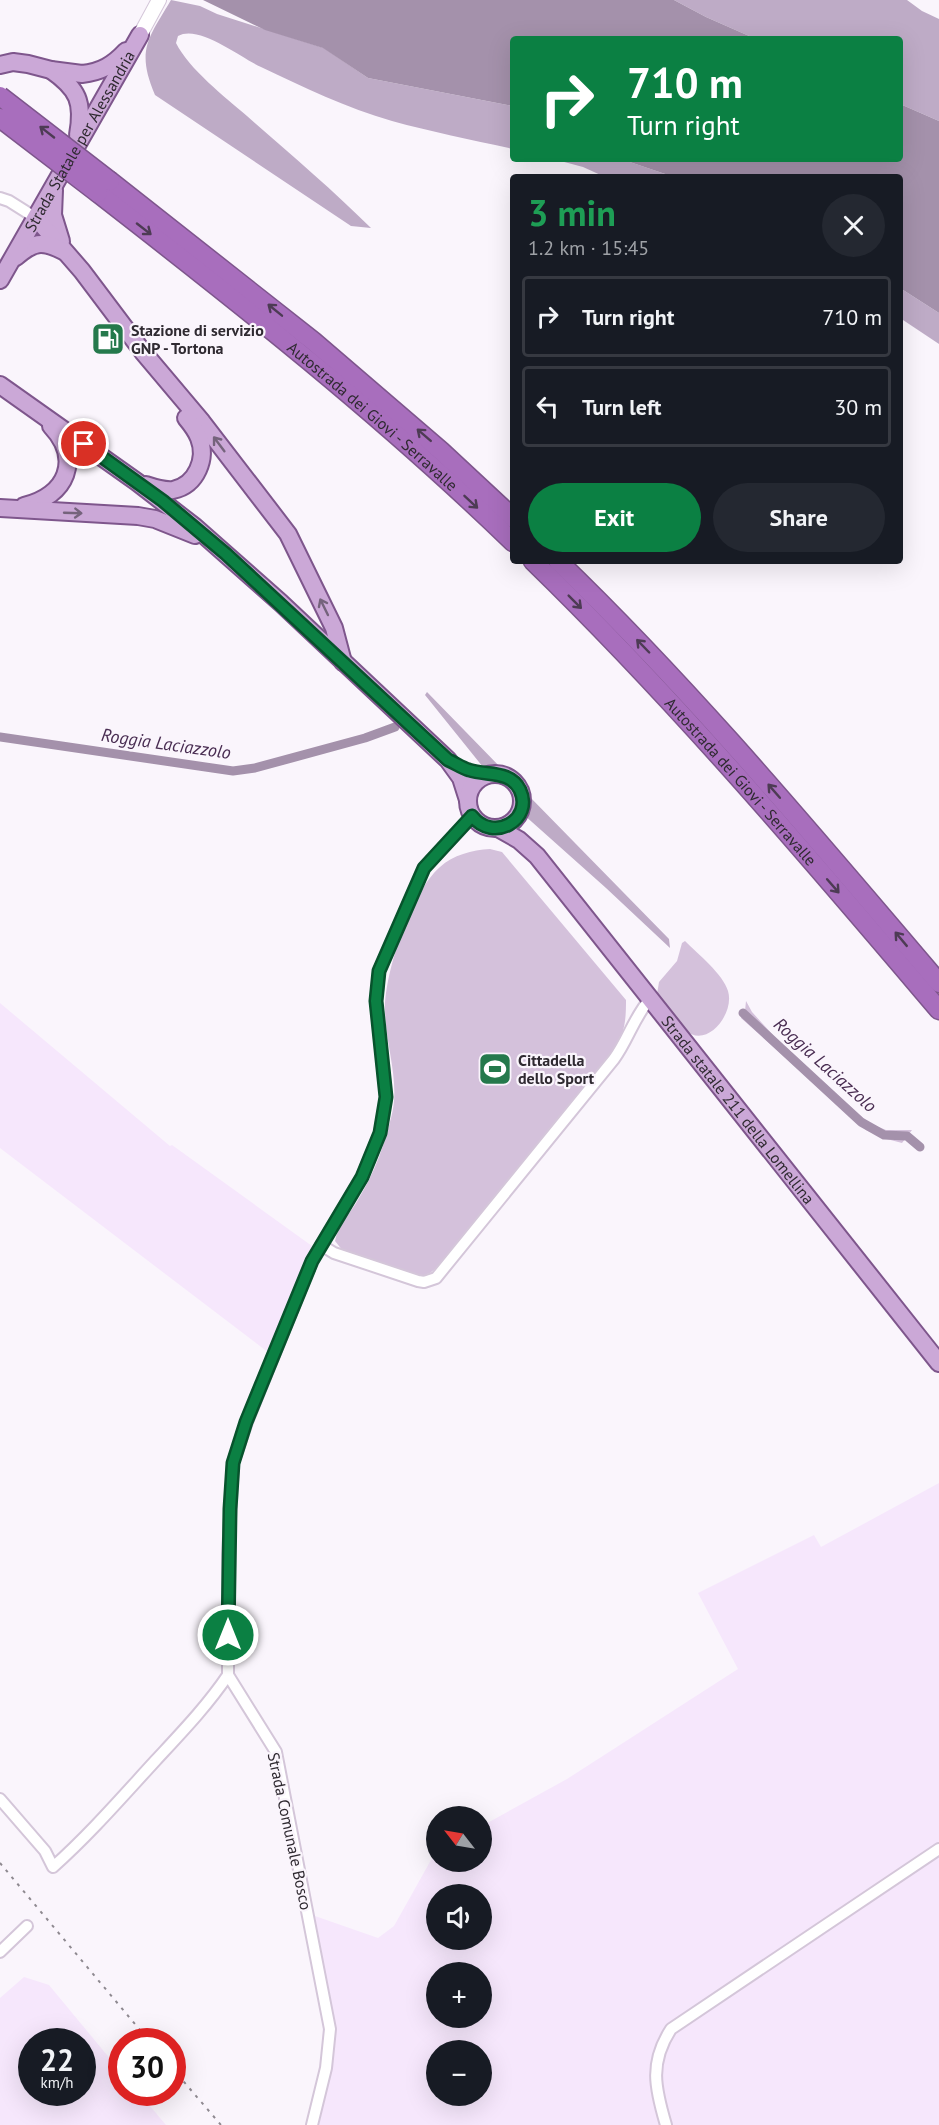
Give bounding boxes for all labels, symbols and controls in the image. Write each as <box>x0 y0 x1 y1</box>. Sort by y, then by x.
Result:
street label: Strada Statale per Alessandria <box>20 47 139 235</box>
text: 710 m <box>627 55 743 110</box>
icon: right <box>528 60 606 138</box>
text: Turn right <box>627 108 740 142</box>
one-way arrow <box>40 126 56 139</box>
text: 3 min <box>528 189 616 236</box>
button: close <box>822 194 885 257</box>
one-way arrow <box>136 223 152 236</box>
text: 1.2 km · 15:45 <box>528 235 649 261</box>
icon: right <box>531 300 564 333</box>
one-way arrow <box>267 303 283 316</box>
text: Turn right <box>582 303 674 331</box>
text: 710 m <box>822 303 882 331</box>
place label: Stazione di servizio GNP - Tortona <box>131 320 264 358</box>
fuel station icon: Stazione di servizio GNP - Tortona <box>90 321 126 357</box>
street label: Autostrada dei Giovi - Serravalle <box>284 337 462 495</box>
icon: left <box>531 390 564 423</box>
text: Turn left <box>582 393 662 421</box>
text: 30 m <box>834 393 882 421</box>
pin <box>58 418 109 469</box>
icon: arrive <box>67 427 100 460</box>
one-way arrow <box>416 428 431 442</box>
one-way arrow <box>213 436 226 452</box>
button: Exit <box>528 483 701 552</box>
button: Share <box>713 483 885 552</box>
one-way arrow <box>463 495 478 509</box>
one-way arrow <box>63 507 83 519</box>
one-way arrow <box>567 594 582 609</box>
one-way arrow <box>318 599 329 617</box>
one-way arrow <box>636 639 651 654</box>
street label: Autostrada dei Giovi - Serravalle <box>661 693 821 870</box>
water label: Roggia Laciazzolo <box>100 723 232 764</box>
one-way arrow <box>767 784 781 799</box>
one-way arrow <box>826 878 840 893</box>
one-way arrow <box>894 932 908 947</box>
street label: Strada statale 211 della Lomellina <box>657 1011 819 1208</box>
water label: Roggia Laciazzolo <box>769 1012 882 1117</box>
place label: Cittadella dello Sport <box>518 1050 595 1088</box>
sports icon: Cittadella dello Sport <box>477 1051 513 1087</box>
position arrow <box>196 1603 260 1667</box>
street label: Strada Comunale Bosco <box>264 1750 316 1912</box>
north arrow <box>426 1806 492 1872</box>
map controls <box>426 1806 492 2106</box>
button: sound <box>426 1884 492 1950</box>
button: + <box>426 1962 492 2028</box>
speed limit sign: 30 <box>108 2028 186 2106</box>
text: 22 <box>40 2040 74 2079</box>
button: − <box>426 2040 492 2106</box>
text: km/h <box>41 2073 73 2092</box>

